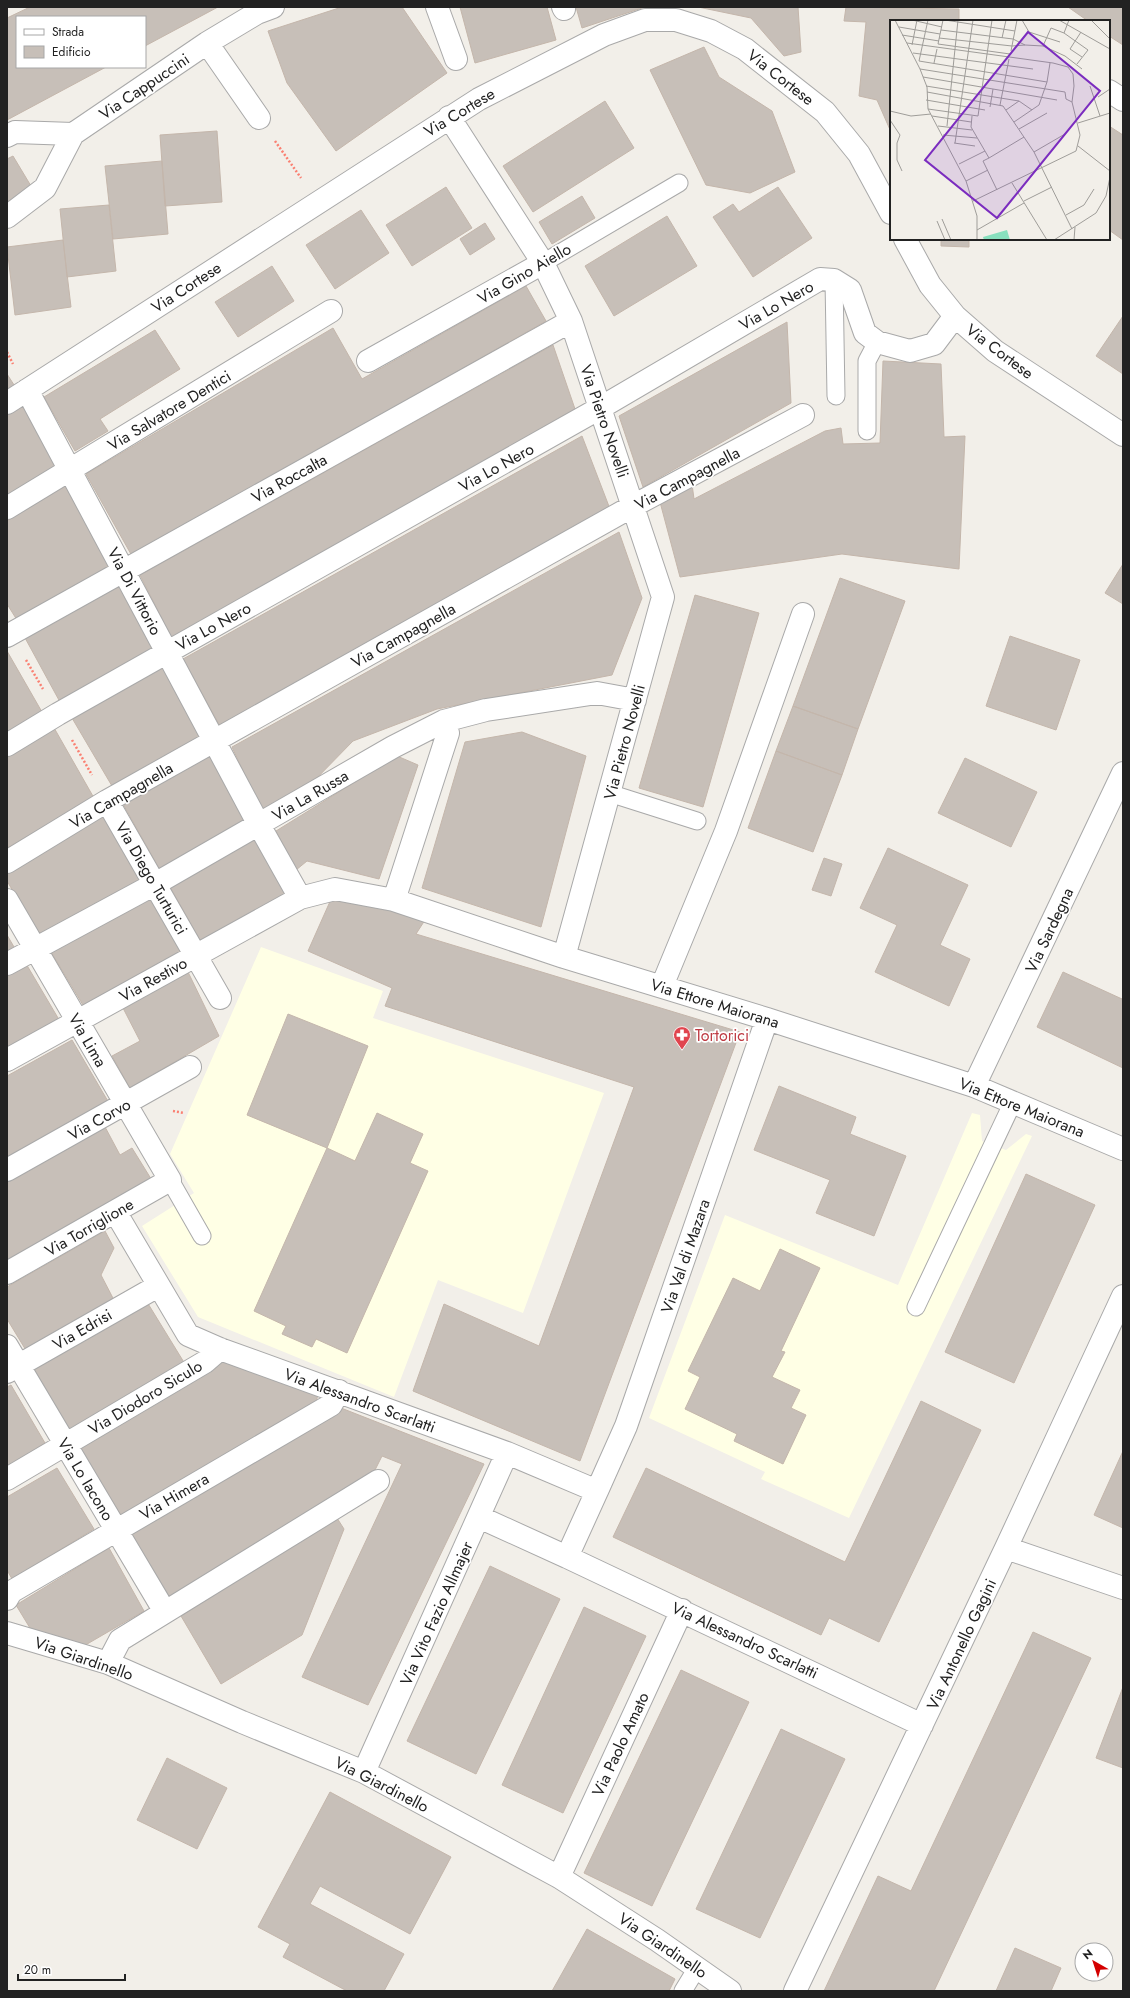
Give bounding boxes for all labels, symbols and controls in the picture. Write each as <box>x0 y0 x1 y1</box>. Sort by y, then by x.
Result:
legend <box>16 16 146 68</box>
inset map <box>890 20 1110 240</box>
text: Strada <box>52 23 84 41</box>
text: Edificio <box>52 43 91 61</box>
street label: Via Cortese <box>742 44 819 111</box>
street label: Via Cappuccini <box>95 48 194 125</box>
street label: Via Cortese <box>419 82 499 143</box>
street label: Via Gino Aiello <box>473 237 576 310</box>
street label: Via Cortese <box>147 256 226 319</box>
street label: Via Lo Nero <box>735 275 818 336</box>
street label: Via Cortese <box>961 318 1038 384</box>
street label: Via Pietro Novelli <box>574 361 635 481</box>
street label: Via Salvatore Dentici <box>103 364 235 456</box>
street label: Via Lo Nero <box>455 437 538 498</box>
street label: Via Campagnella <box>631 441 744 516</box>
street label: Via Roccalta <box>247 448 331 509</box>
street label: Via Di Vittorio <box>102 543 168 640</box>
street label: Via Lo Nero <box>172 596 255 657</box>
street label: Via Campagnella <box>347 597 460 674</box>
street label: Via Pietro Novelli <box>598 682 651 802</box>
street label: Via Campagnella <box>65 756 177 834</box>
street label: Via La Russa <box>268 764 353 827</box>
street label: Via Diego Turturici <box>110 818 193 939</box>
street label: Via Sardegna <box>1020 884 1079 977</box>
street label: Via Restivo <box>115 951 192 1008</box>
street label: Via Ettore Maiorana <box>648 973 782 1034</box>
street label: Via Lima <box>63 1009 112 1071</box>
place label: Tortorici <box>695 1024 749 1047</box>
pharmacy icon: Tortorici <box>672 1025 692 1050</box>
street label: Via Ettore Maiorana <box>956 1072 1088 1143</box>
street label: Via Corvo <box>64 1093 135 1146</box>
street label: Via Torriglione <box>41 1193 138 1262</box>
street label: Via Val di Mazara <box>655 1196 716 1316</box>
street label: Via Edrisi <box>48 1303 116 1356</box>
street label: Via Diodoro Siculo <box>84 1354 207 1441</box>
street label: Via Alessandro Scarlatti <box>281 1362 439 1439</box>
street label: Via Lo Iacono <box>52 1433 120 1525</box>
street label: Via Himera <box>135 1467 213 1526</box>
street label: Via Vito Fazio Allmajer <box>394 1537 479 1689</box>
street label: Via Antonello Gagini <box>921 1575 1002 1714</box>
street label: Via Alessandro Scarlatti <box>668 1596 822 1685</box>
street label: Via Giardinello <box>31 1631 137 1686</box>
street label: Via Paolo Amato <box>586 1688 655 1800</box>
street label: Via Giardinello <box>331 1751 433 1818</box>
street label: Via Giardinello <box>614 1907 712 1984</box>
north arrow <box>1074 1942 1114 1982</box>
text: N <box>1079 1945 1096 1963</box>
scale bar <box>18 1956 125 1982</box>
text: 20 m <box>24 1961 51 1979</box>

